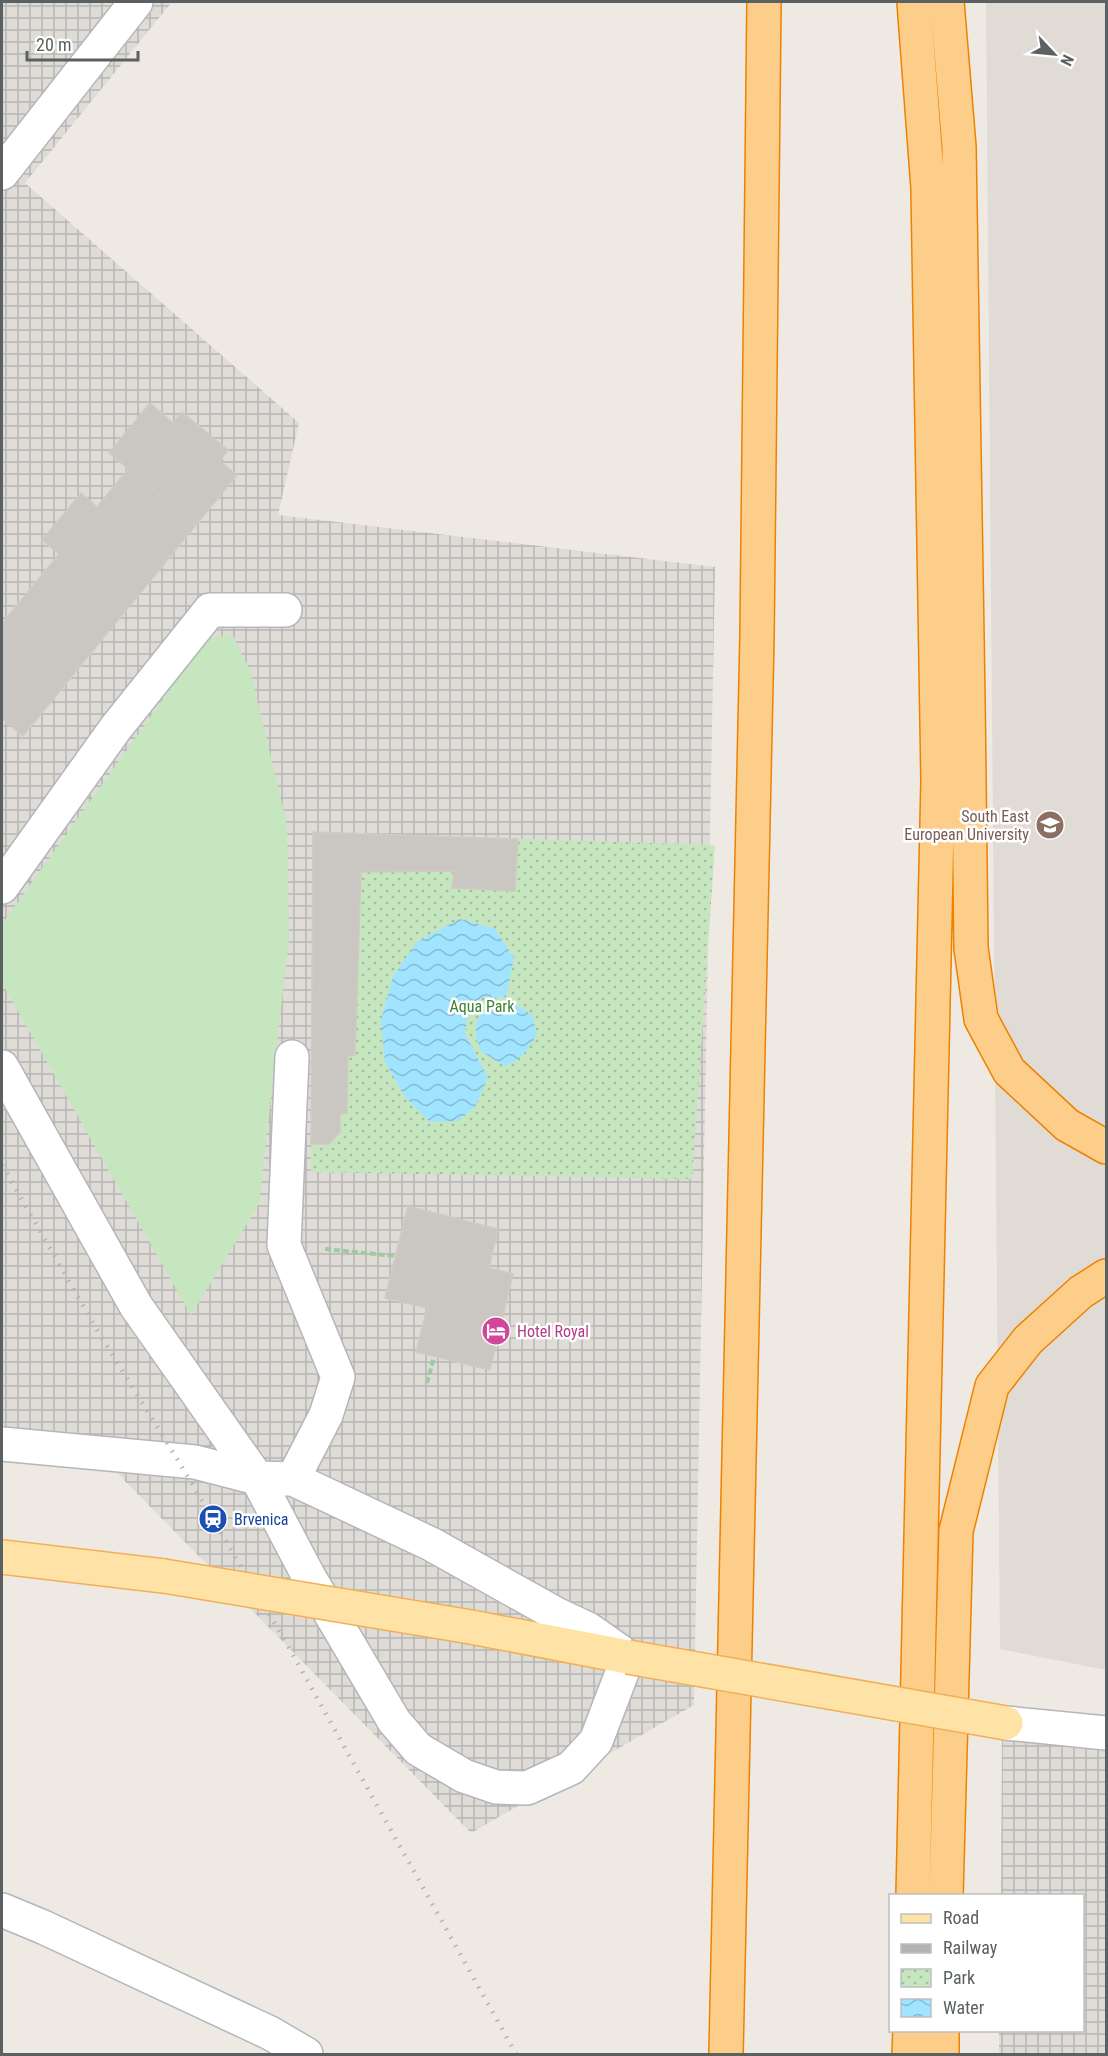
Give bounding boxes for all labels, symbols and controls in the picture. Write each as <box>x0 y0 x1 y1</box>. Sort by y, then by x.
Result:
scale bar <box>27 24 138 62</box>
north arrow <box>1024 24 1084 84</box>
text: 20 m <box>36 34 71 55</box>
text: N <box>1056 52 1078 69</box>
place label: South East European University <box>904 807 1029 844</box>
school or university icon: South East European University <box>1034 809 1066 841</box>
park label: Aqua Park <box>450 997 515 1016</box>
hotel icon: Hotel Royal <box>480 1315 512 1347</box>
place label: Hotel Royal <box>517 1322 589 1341</box>
station icon: Brvenica <box>197 1503 229 1535</box>
place label: Brvenica <box>234 1510 288 1529</box>
legend <box>889 1894 1084 2032</box>
text: Road <box>943 1907 979 1928</box>
text: Railway <box>943 1937 998 1958</box>
text: Park <box>943 1967 975 1988</box>
text: Water <box>943 1997 985 2018</box>

